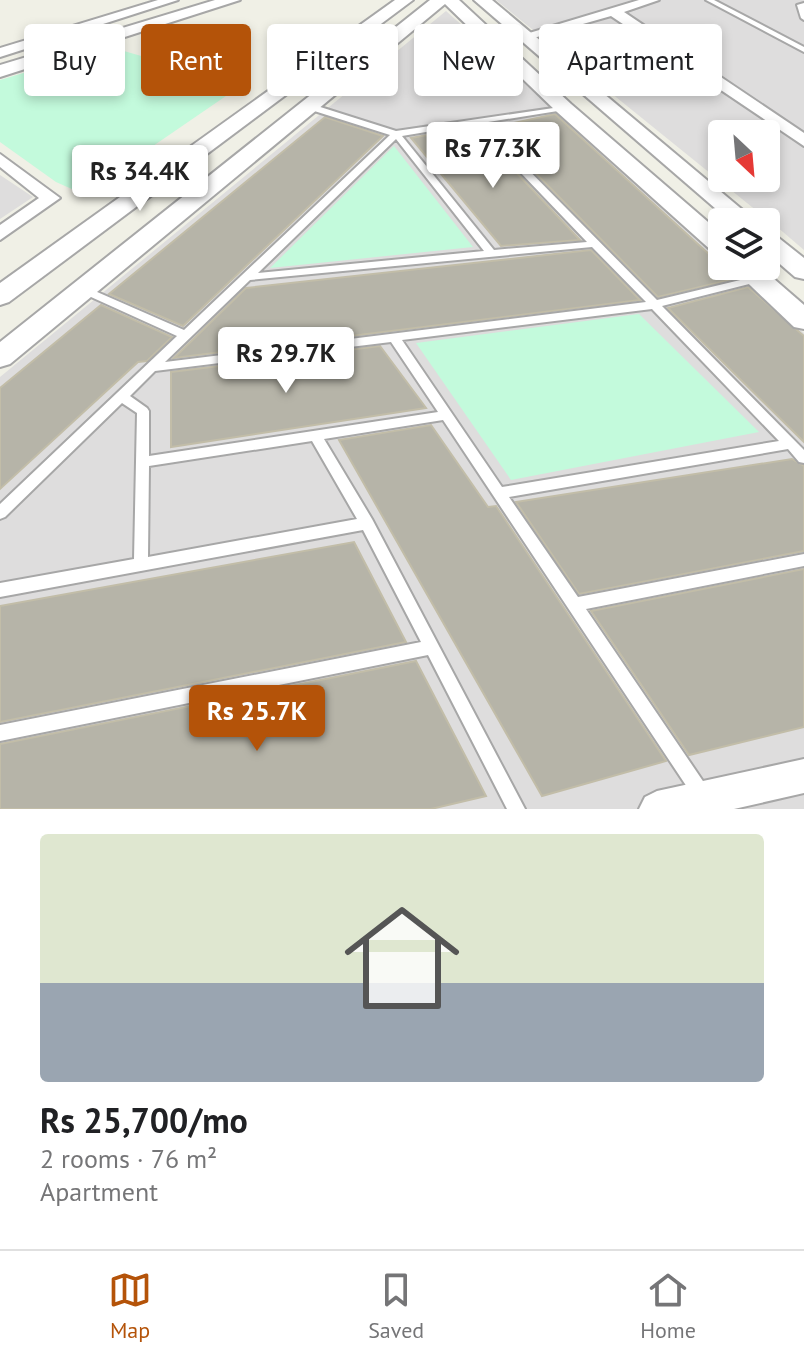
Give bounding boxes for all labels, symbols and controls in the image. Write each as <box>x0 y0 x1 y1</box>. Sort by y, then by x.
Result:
chip: Buy <box>24 24 125 96</box>
chip: Rent <box>141 24 251 96</box>
chip: Filters <box>267 24 398 96</box>
chip: New <box>414 24 523 96</box>
chip: Apartment <box>539 24 722 96</box>
north arrow <box>708 120 780 192</box>
map controls <box>708 120 780 280</box>
pin: Rs 77.3K <box>410 122 576 190</box>
text: Rs 77.3K <box>445 131 541 164</box>
pin: Rs 34.4K <box>57 145 223 213</box>
text: Rs 34.4K <box>90 154 190 187</box>
button: layers <box>708 208 780 280</box>
pin: Rs 29.7K <box>203 327 369 395</box>
text: Rs 29.7K <box>236 336 336 369</box>
pin: Rs 25.7K <box>174 685 340 753</box>
text: Rs 25.7K <box>207 694 307 727</box>
icon: home <box>330 886 474 1030</box>
text: Rs 25,700/mo <box>40 1098 248 1142</box>
text: 2 rooms · 76 m² <box>40 1142 217 1175</box>
text: Apartment <box>40 1175 158 1208</box>
tab: Map <box>108 1268 152 1344</box>
tab: Saved <box>368 1268 424 1344</box>
tab: Home <box>640 1268 696 1344</box>

